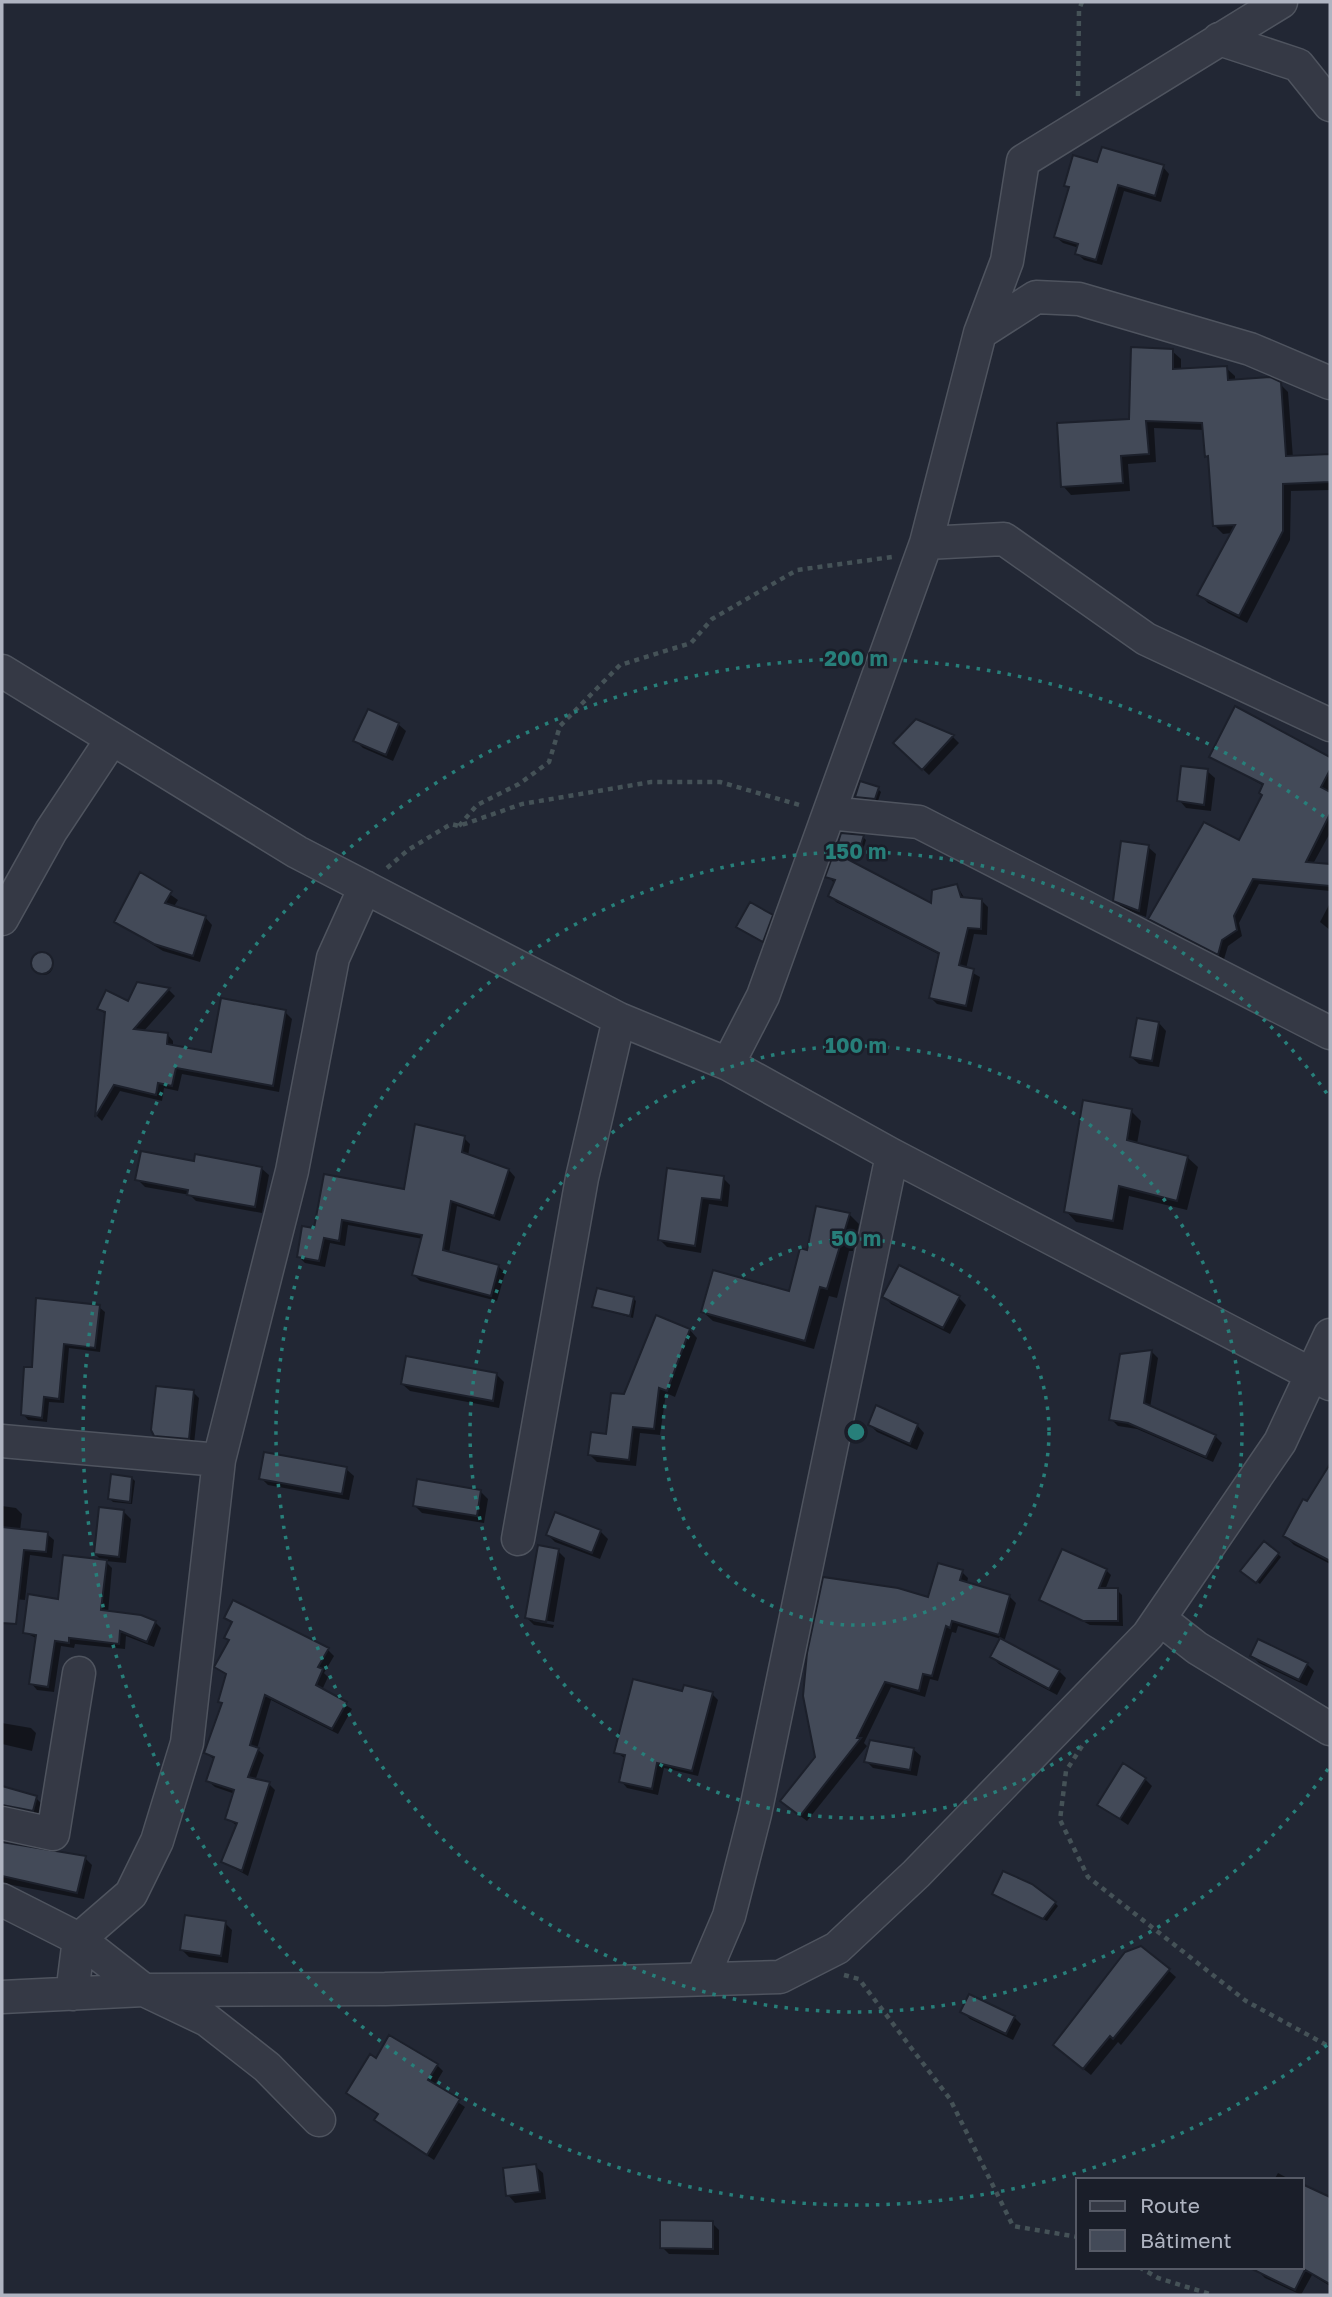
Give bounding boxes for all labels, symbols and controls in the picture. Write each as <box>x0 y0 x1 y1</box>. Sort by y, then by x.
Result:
text: 200 m <box>824 645 888 671</box>
text: 150 m <box>826 838 886 864</box>
text: 100 m <box>825 1032 887 1058</box>
text: 50 m <box>831 1225 881 1251</box>
centre of rings <box>844 1420 868 1444</box>
legend <box>1076 2178 1304 2269</box>
text: Route <box>1140 2192 1200 2218</box>
text: Bâtiment <box>1140 2227 1232 2253</box>

